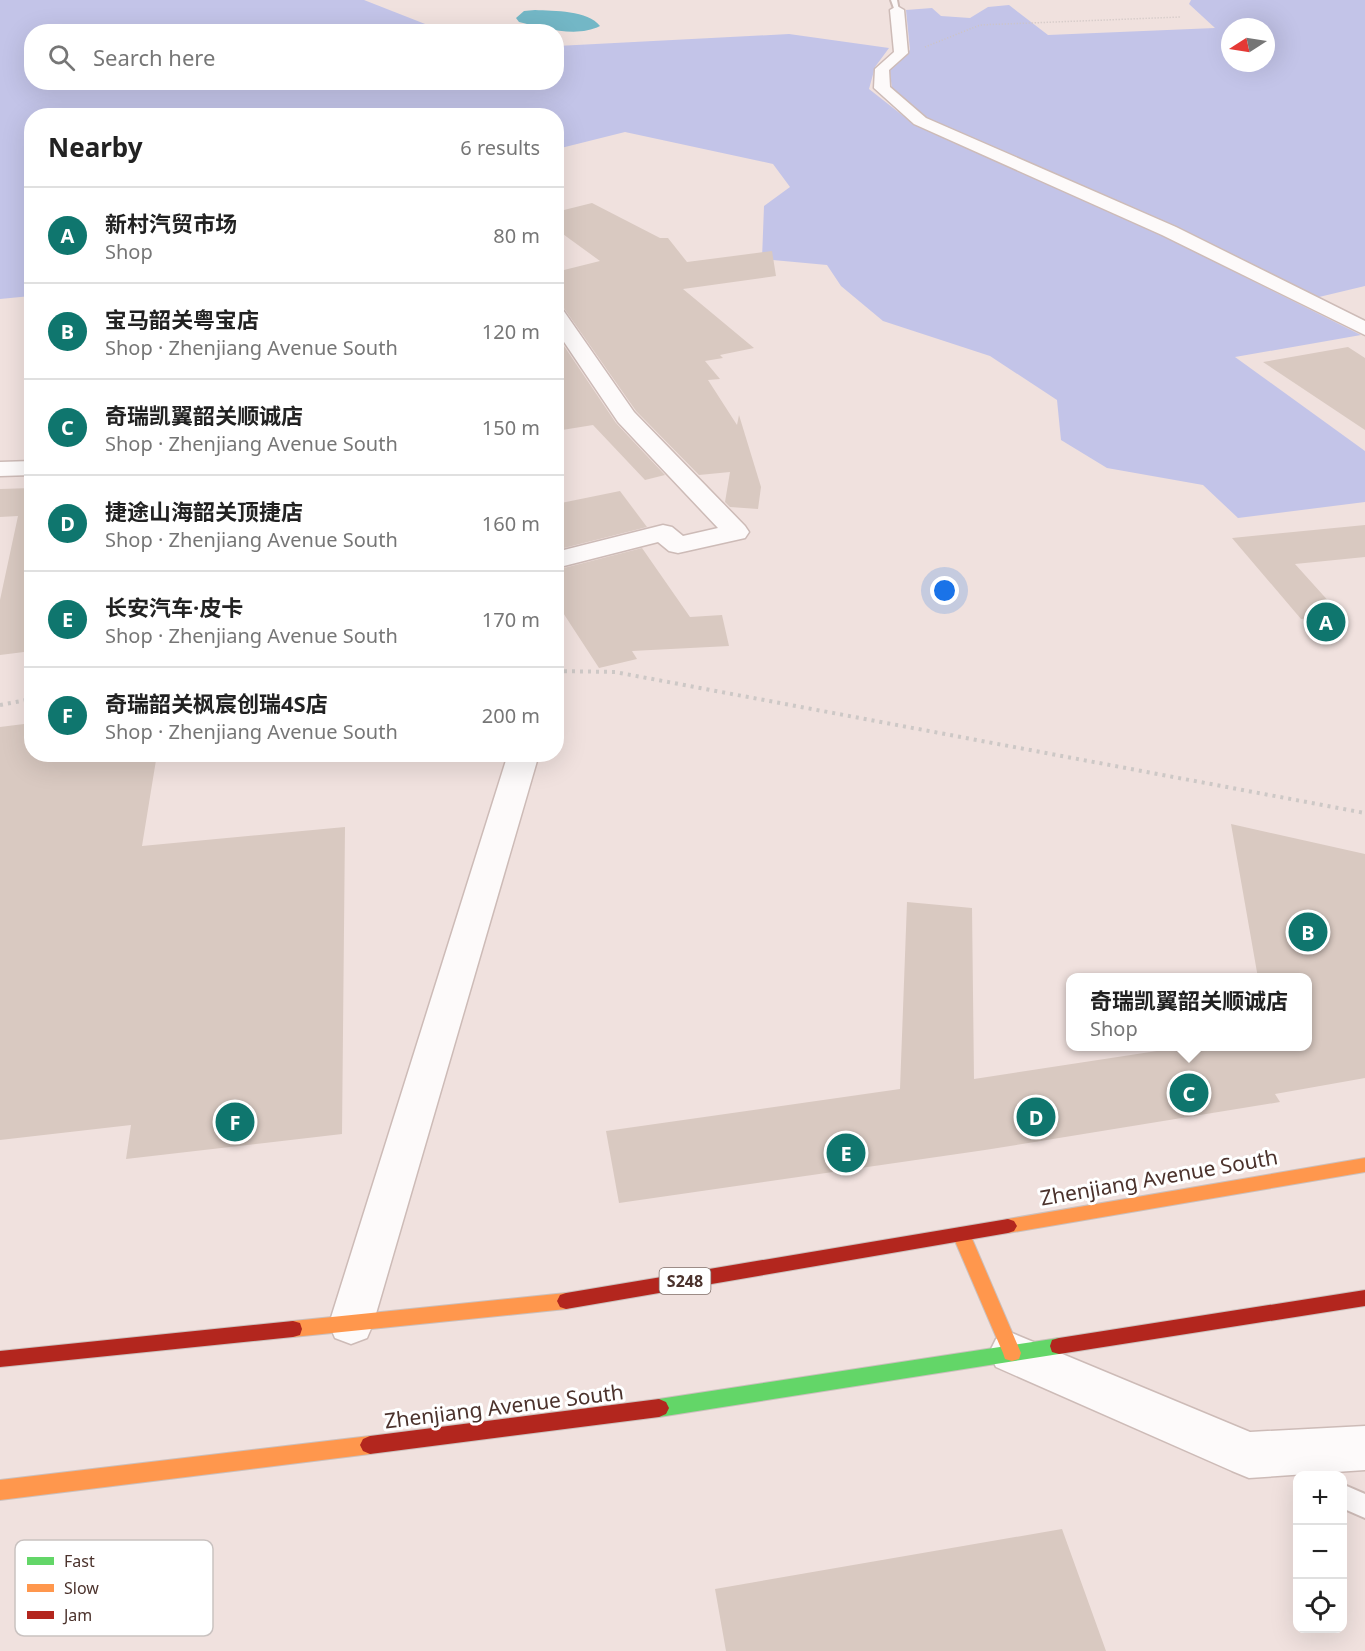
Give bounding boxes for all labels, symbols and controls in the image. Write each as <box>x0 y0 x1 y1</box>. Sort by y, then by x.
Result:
north arrow <box>1221 18 1275 72</box>
search box <box>24 24 564 90</box>
icon: search <box>45 41 78 74</box>
text: Search here <box>93 42 215 72</box>
text: Nearby <box>48 129 143 165</box>
text: 6 results <box>460 134 540 161</box>
text: 新村汽贸市场 <box>105 208 237 238</box>
text: A <box>61 222 74 249</box>
text: 80 m <box>493 222 540 249</box>
text: Shop <box>105 238 153 265</box>
text: 宝马韶关粤宝店 <box>105 304 259 334</box>
text: B <box>61 318 74 345</box>
text: 120 m <box>482 318 540 345</box>
text: Shop · Zhenjiang Avenue South <box>105 334 398 361</box>
text: 奇瑞凯翼韶关顺诚店 <box>105 400 303 430</box>
text: C <box>61 414 74 441</box>
text: 150 m <box>482 414 540 441</box>
text: Shop · Zhenjiang Avenue South <box>105 430 398 457</box>
text: 捷途山海韶关顶捷店 <box>105 496 303 526</box>
text: D <box>60 510 75 537</box>
text: 160 m <box>482 510 540 537</box>
text: Shop · Zhenjiang Avenue South <box>105 526 398 553</box>
your location <box>930 576 959 605</box>
text: 长安汽车·皮卡 <box>105 592 243 622</box>
pin: A <box>1306 600 1346 644</box>
text: E <box>62 606 73 633</box>
text: 170 m <box>482 606 540 633</box>
text: Shop · Zhenjiang Avenue South <box>105 622 398 649</box>
text: 奇瑞韶关枫宸创瑞4S店 <box>105 688 328 718</box>
text: F <box>62 702 73 729</box>
text: 200 m <box>482 702 540 729</box>
text: Shop · Zhenjiang Avenue South <box>105 718 398 745</box>
pin: B <box>1288 910 1328 954</box>
popup <box>1066 973 1312 1051</box>
text: 奇瑞凯翼韶关顺诚店 <box>1090 985 1288 1015</box>
text: Shop <box>1090 1015 1138 1042</box>
pin: C <box>1170 1070 1208 1116</box>
pin: D <box>1016 1094 1056 1140</box>
pin: F <box>216 1100 254 1144</box>
pin: E <box>826 1130 866 1176</box>
street label: Zhenjiang Avenue South <box>1038 1142 1280 1212</box>
road number: S248 <box>660 1268 710 1294</box>
street label: Zhenjiang Avenue South <box>383 1377 625 1435</box>
map controls <box>1293 1471 1347 1633</box>
button: + <box>1293 1471 1347 1525</box>
button: − <box>1293 1525 1347 1579</box>
legend <box>15 1540 213 1636</box>
text: Fast <box>64 1550 95 1572</box>
text: Slow <box>64 1577 99 1599</box>
button: locate <box>1293 1579 1347 1633</box>
text: Jam <box>62 1604 92 1626</box>

